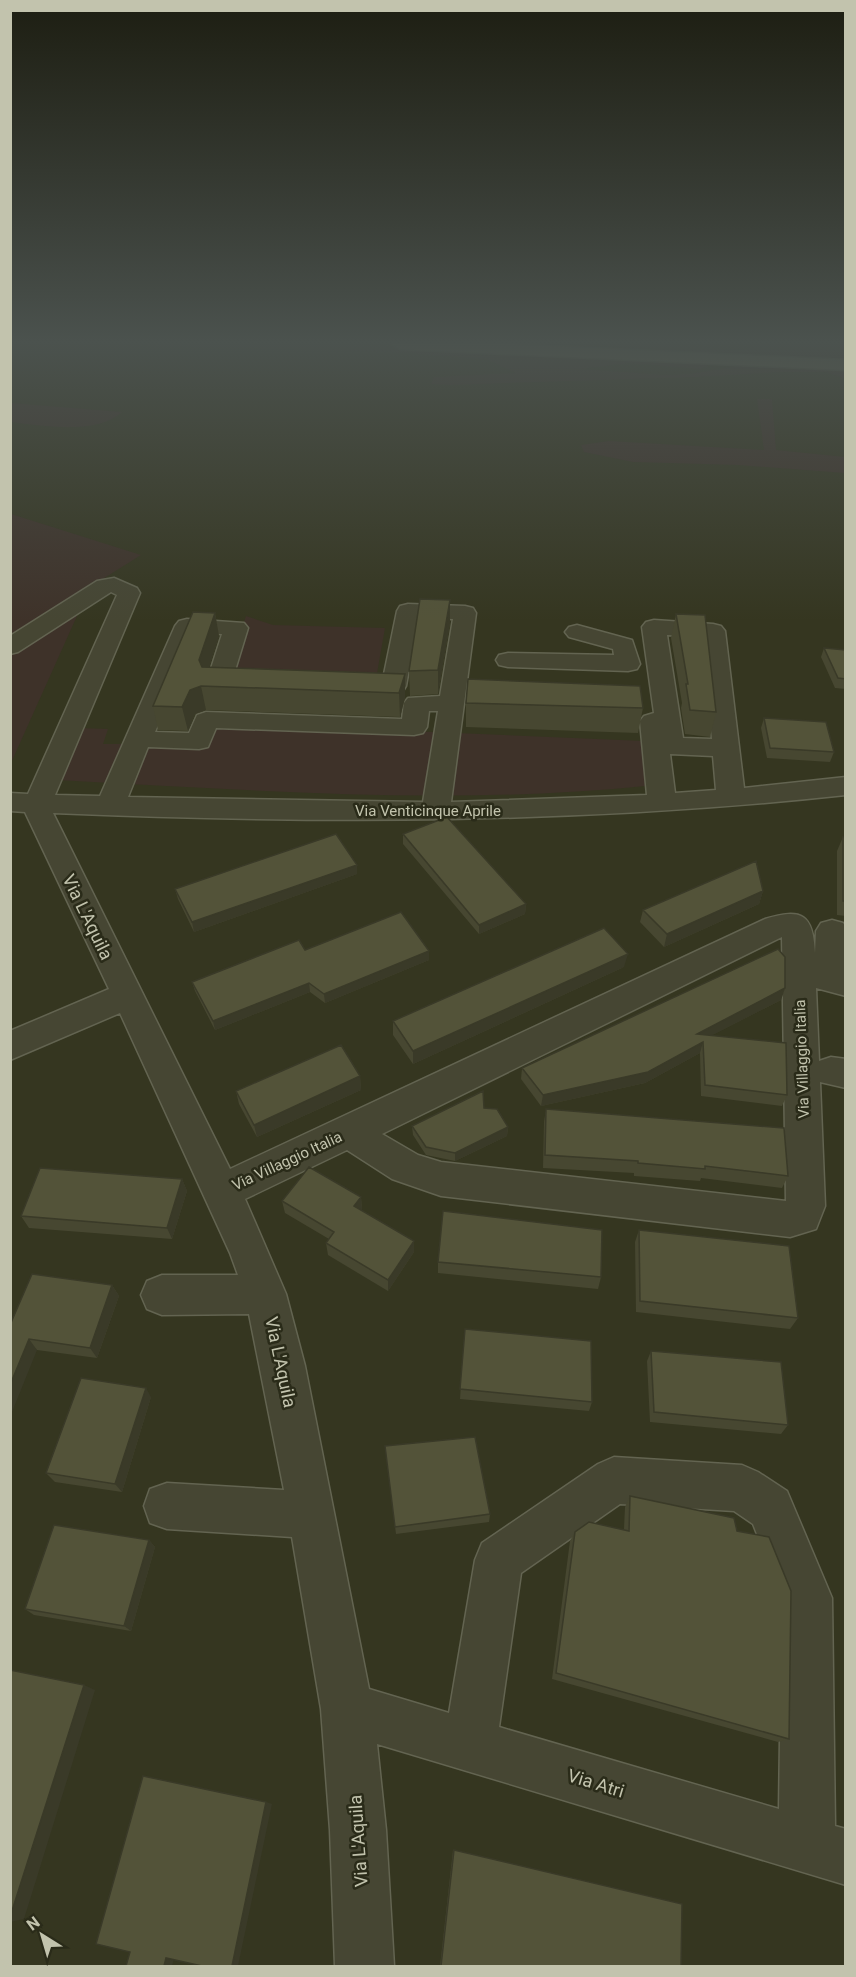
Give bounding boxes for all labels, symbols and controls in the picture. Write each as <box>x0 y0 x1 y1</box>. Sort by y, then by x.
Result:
street label: Via Venticinque Aprile <box>355 802 501 820</box>
street label: Via L'Aquila <box>58 871 118 963</box>
street label: Via Villaggio Italia <box>791 999 813 1119</box>
street label: Via Villaggio Italia <box>229 1128 345 1194</box>
street label: Via L'Aquila <box>261 1315 301 1409</box>
street label: Via Atri <box>565 1764 627 1802</box>
street label: Via L'Aquila <box>344 1794 372 1888</box>
north arrow <box>12 1905 72 1965</box>
text: N <box>23 1912 44 1934</box>

